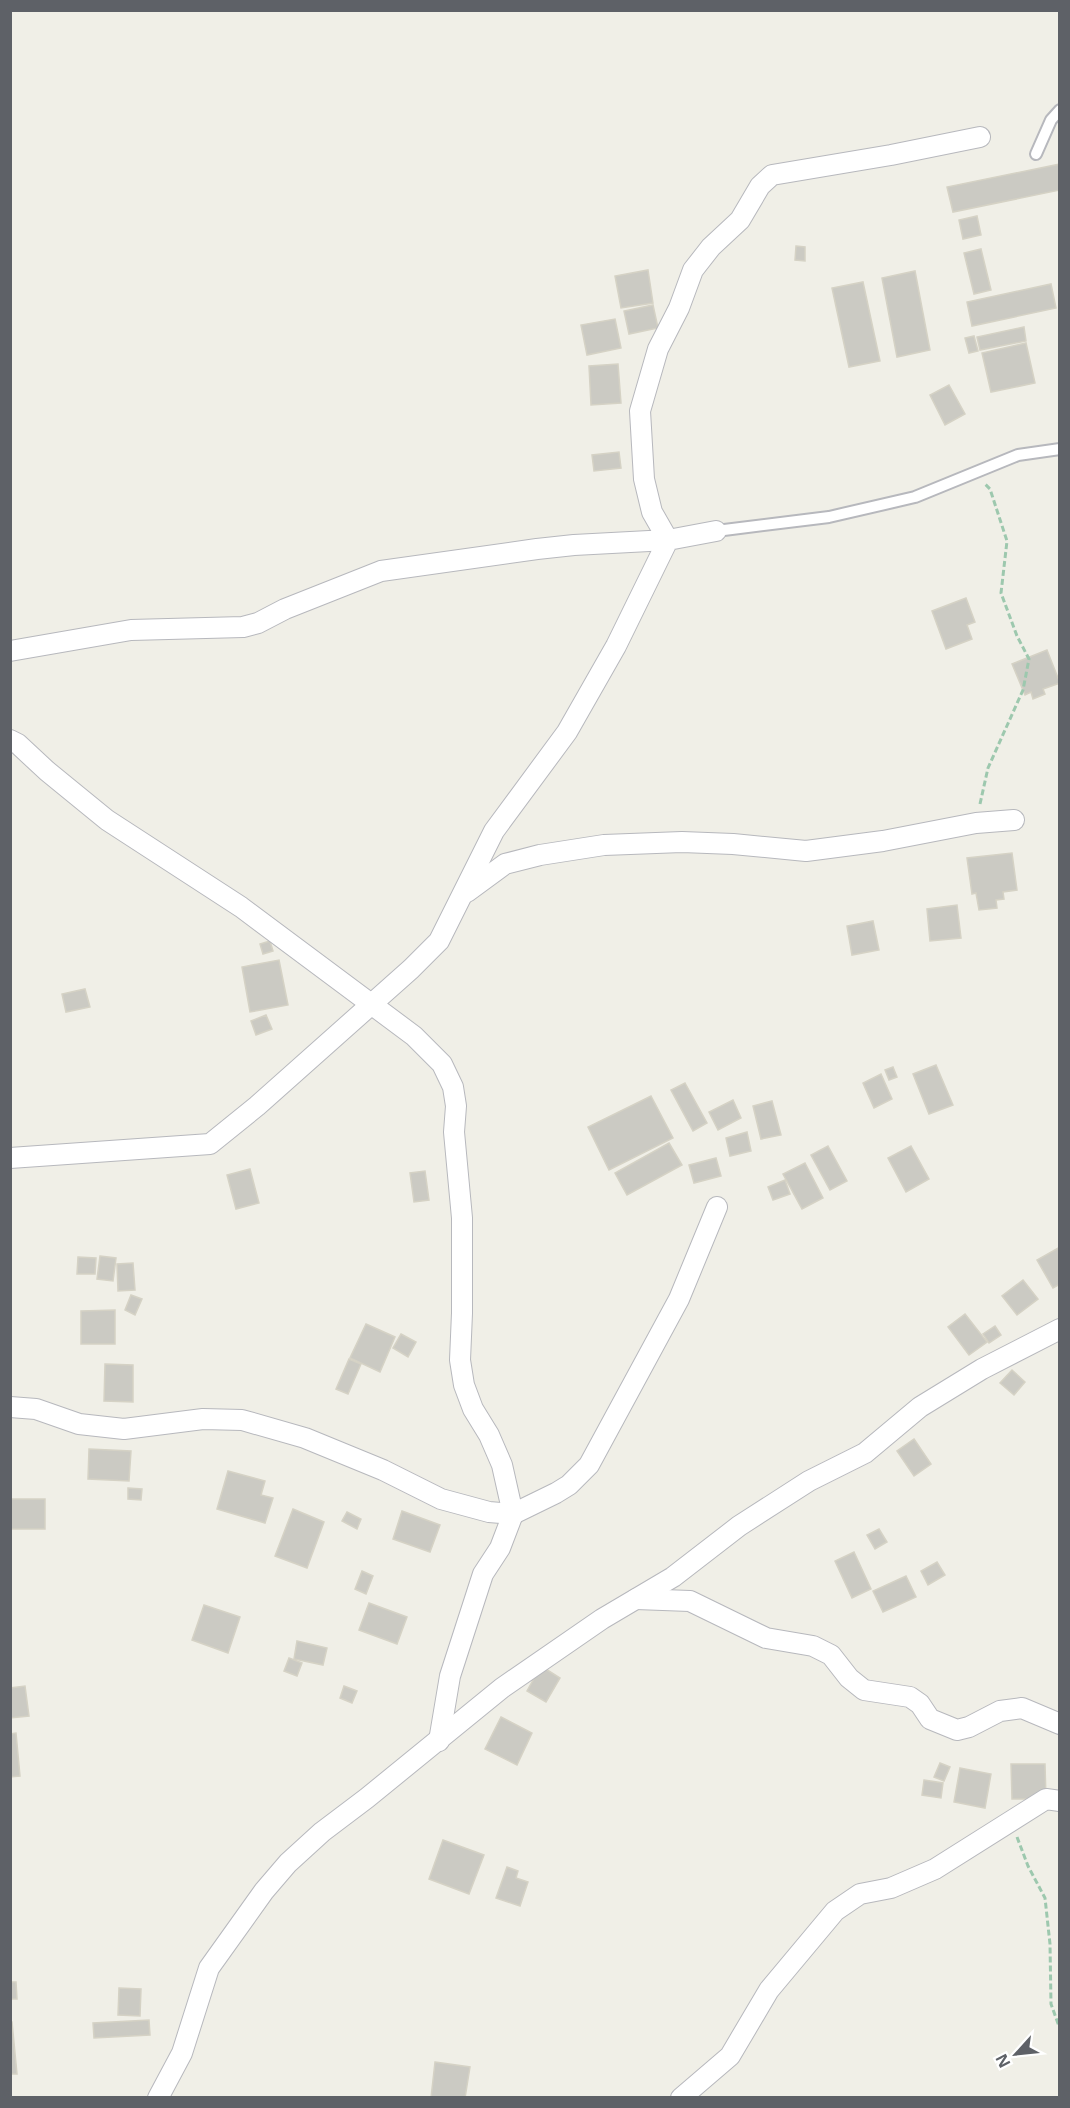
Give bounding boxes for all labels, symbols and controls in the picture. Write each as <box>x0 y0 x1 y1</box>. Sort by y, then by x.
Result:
north arrow <box>986 2024 1046 2084</box>
text: N <box>990 2050 1015 2072</box>

